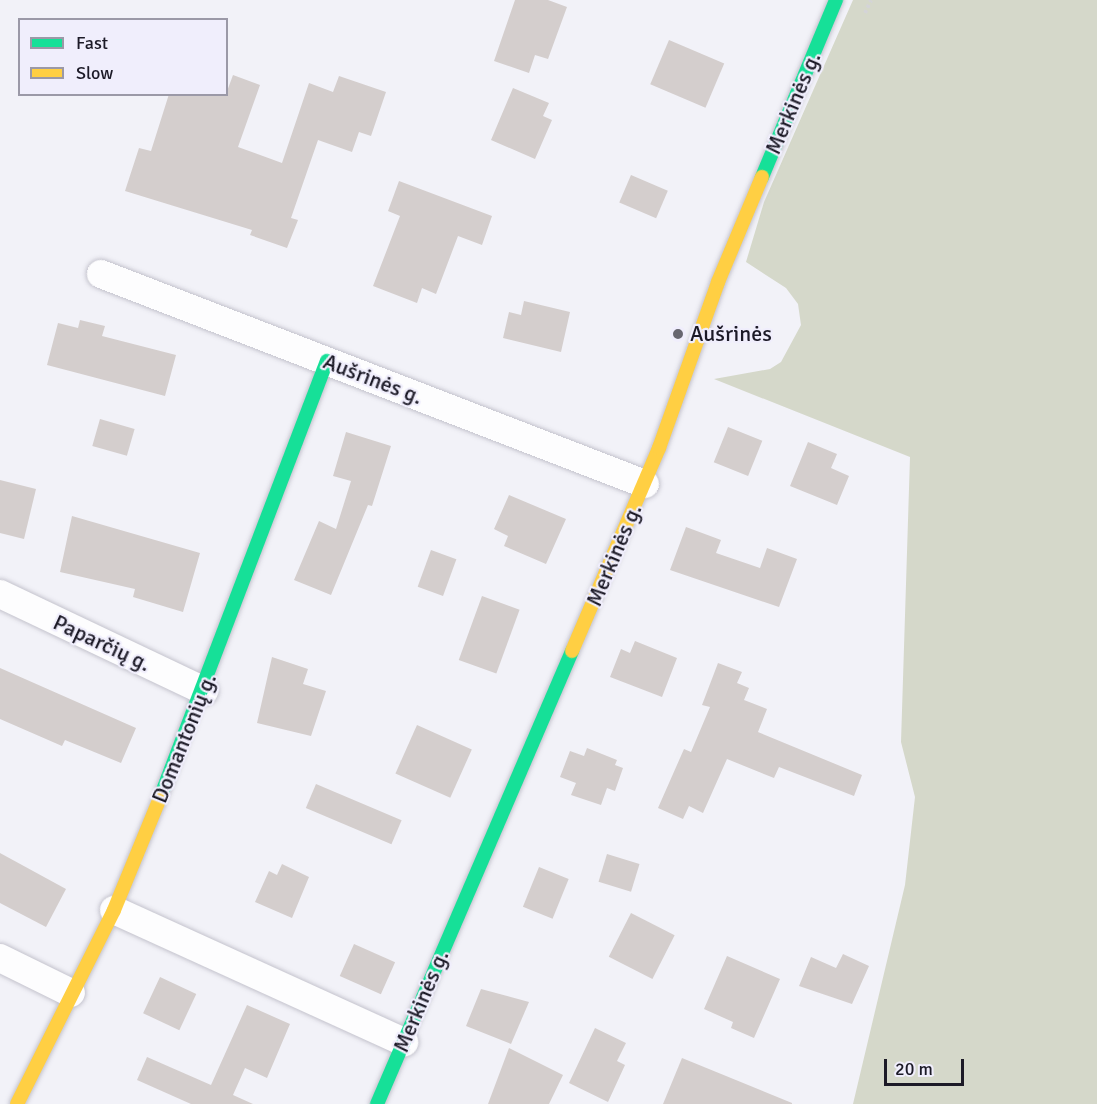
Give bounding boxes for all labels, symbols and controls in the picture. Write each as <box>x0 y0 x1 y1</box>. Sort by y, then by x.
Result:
legend <box>18 18 228 96</box>
text: Fast <box>76 32 108 54</box>
street label: Merkinės g. <box>760 48 826 158</box>
text: Slow <box>76 62 113 84</box>
place label: Aušrinės <box>690 321 772 347</box>
marker: Aušrinės <box>671 327 685 341</box>
street label: Aušrinės g. <box>320 348 426 410</box>
street label: Merkinės g. <box>581 500 647 610</box>
street label: Paparčių g. <box>49 609 155 677</box>
street label: Domantonių g. <box>146 669 222 807</box>
street label: Merkinės g. <box>388 946 454 1056</box>
scale bar <box>887 1047 966 1085</box>
text: 20 m <box>895 1058 933 1080</box>

